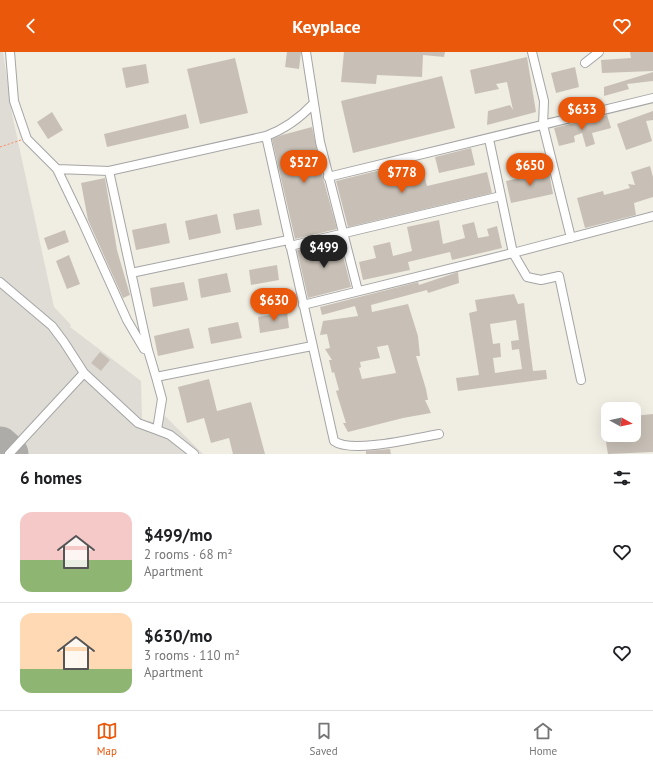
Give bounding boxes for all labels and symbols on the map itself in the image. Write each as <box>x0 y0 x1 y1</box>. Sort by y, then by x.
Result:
pin: $633 <box>558 97 606 131</box>
pin: $527 <box>280 150 328 184</box>
pin: $650 <box>506 153 554 187</box>
pin: $778 <box>378 160 426 194</box>
pin: $499 <box>300 235 348 269</box>
pin: $630 <box>250 288 298 322</box>
north arrow <box>601 402 641 442</box>

